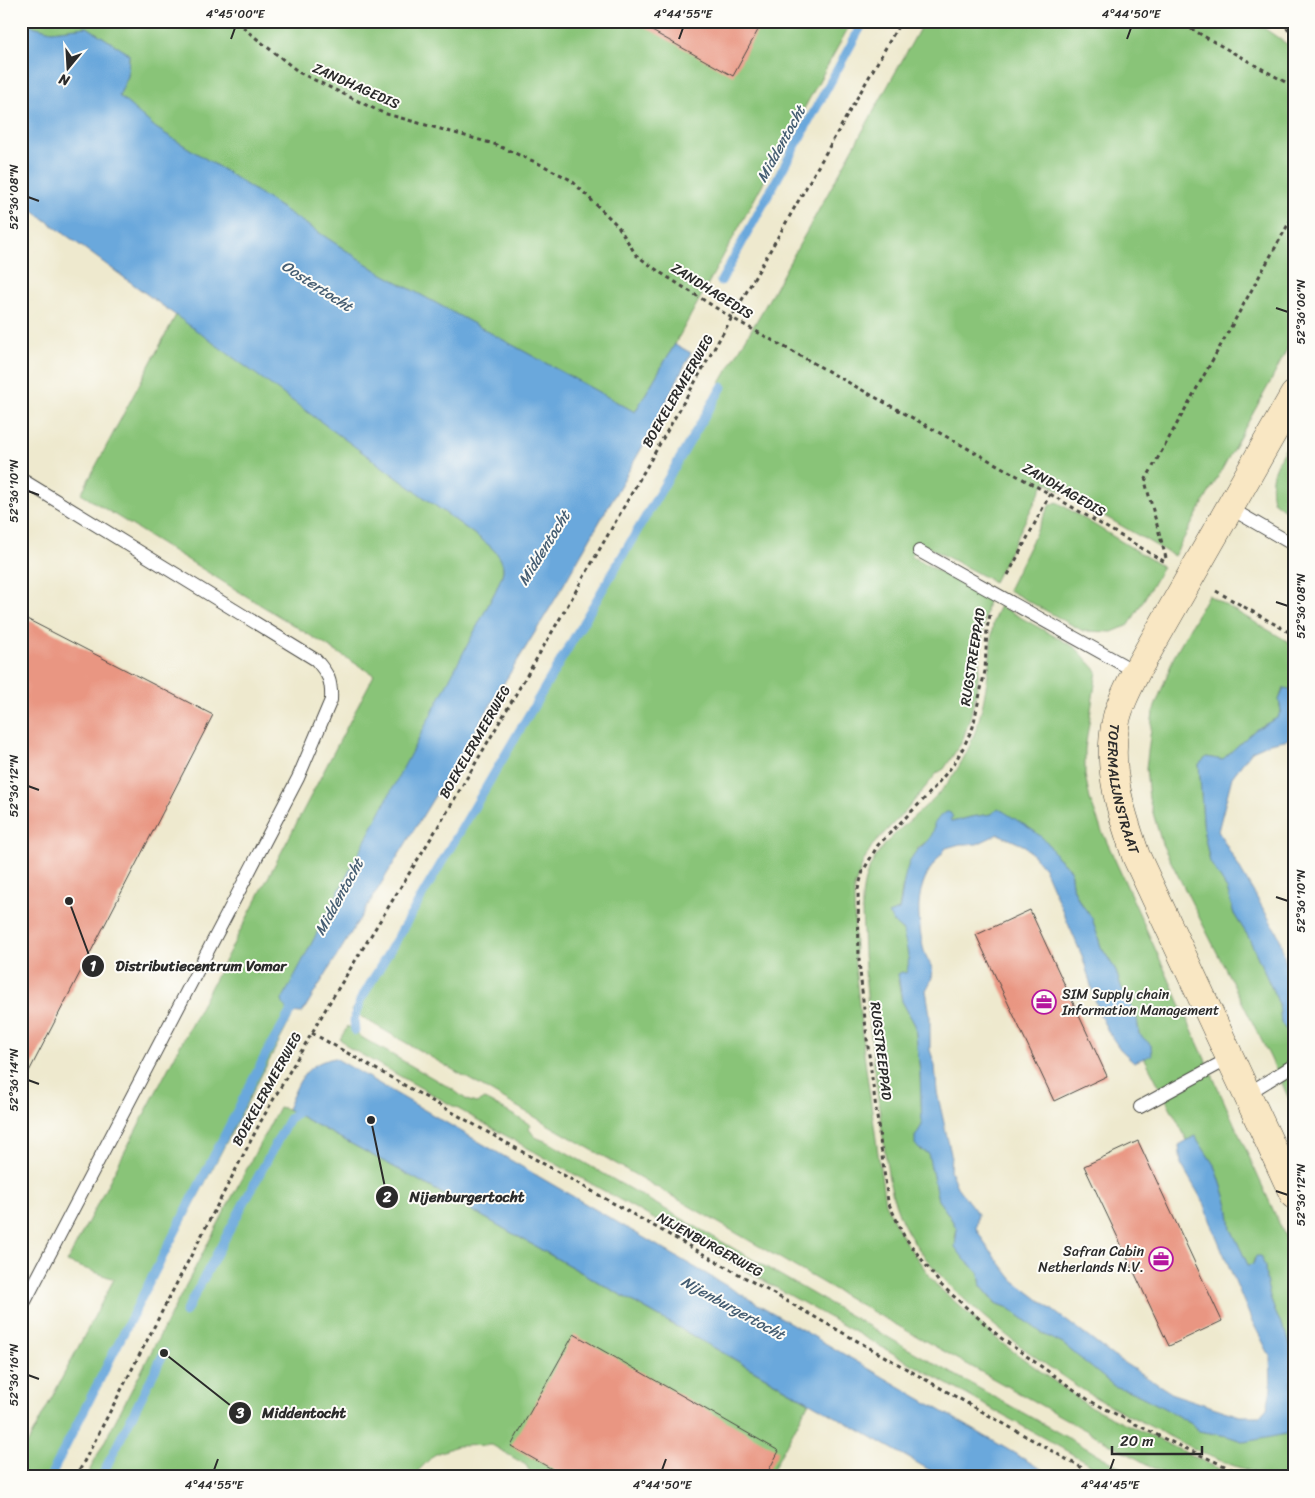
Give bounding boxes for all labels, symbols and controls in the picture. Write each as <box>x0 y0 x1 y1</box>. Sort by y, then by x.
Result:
text: 4°45'00"E <box>206 3 266 25</box>
text: 4°44'55"E <box>654 3 714 25</box>
text: 4°44'50"E <box>1102 3 1162 25</box>
north arrow <box>42 42 92 92</box>
street label: ZANDHAGEDIS <box>308 56 404 116</box>
text: N <box>55 66 74 94</box>
water label: Middentocht <box>749 100 813 187</box>
text: 52°36'08"N <box>3 164 25 230</box>
water label: Oostertocht <box>276 253 359 320</box>
street label: ZANDHAGEDIS <box>666 256 758 326</box>
text: 52°36'06"N <box>1290 279 1312 344</box>
street label: BOEKELERMEERWEG <box>635 329 721 453</box>
street label: ZANDHAGEDIS <box>1017 456 1111 524</box>
text: 52°36'10"N <box>3 459 25 523</box>
water label: Middentocht <box>511 504 578 590</box>
text: 52°36'08"N <box>1290 573 1312 639</box>
street label: RUGSTREEPPAD <box>953 606 993 708</box>
street label: BOEKELERMEERWEG <box>432 680 518 804</box>
street label: TOERMALIJNSTRAAT <box>1100 722 1147 858</box>
text: 52°36'12"N <box>3 754 25 817</box>
water label: Middentocht <box>307 853 371 940</box>
text: 52°36'10"N <box>1290 869 1312 933</box>
callout: Distributiecentrum Vomar <box>81 951 297 981</box>
text: 1 <box>90 953 97 979</box>
text: Distributiecentrum Vomar <box>116 953 288 979</box>
place label: SIM Supply chain Information Management <box>1061 982 1219 1023</box>
office icon: SIM Supply chain Information Management <box>1031 989 1057 1015</box>
street label: RUGSTREEPPAD <box>863 1001 899 1102</box>
street label: BOEKELERMEERWEG <box>225 1027 309 1151</box>
text: 52°36'14"N <box>3 1048 25 1112</box>
text: 52°36'12"N <box>1290 1163 1312 1226</box>
callout: Nijenburgertocht <box>374 1182 534 1212</box>
text: 2 <box>382 1184 392 1210</box>
text: Nijenburgertocht <box>409 1184 525 1210</box>
street label: NIJENBURGERWEG <box>652 1205 768 1285</box>
place label: Safran Cabin Netherlands N.V. <box>1038 1239 1144 1280</box>
office icon: Safran Cabin Netherlands N.V. <box>1148 1246 1174 1272</box>
water label: Nijenburgertocht <box>676 1269 791 1348</box>
text: 52°36'16"N <box>3 1343 25 1406</box>
callout: Middentocht <box>227 1398 356 1428</box>
text: 3 <box>235 1400 245 1426</box>
text: Middentocht <box>261 1400 346 1426</box>
scale bar <box>1112 1423 1202 1455</box>
text: 20 m <box>1120 1428 1154 1454</box>
text: 4°44'55"E <box>185 1474 245 1496</box>
text: 4°44'50"E <box>633 1474 693 1496</box>
text: 4°44'45"E <box>1081 1474 1141 1496</box>

